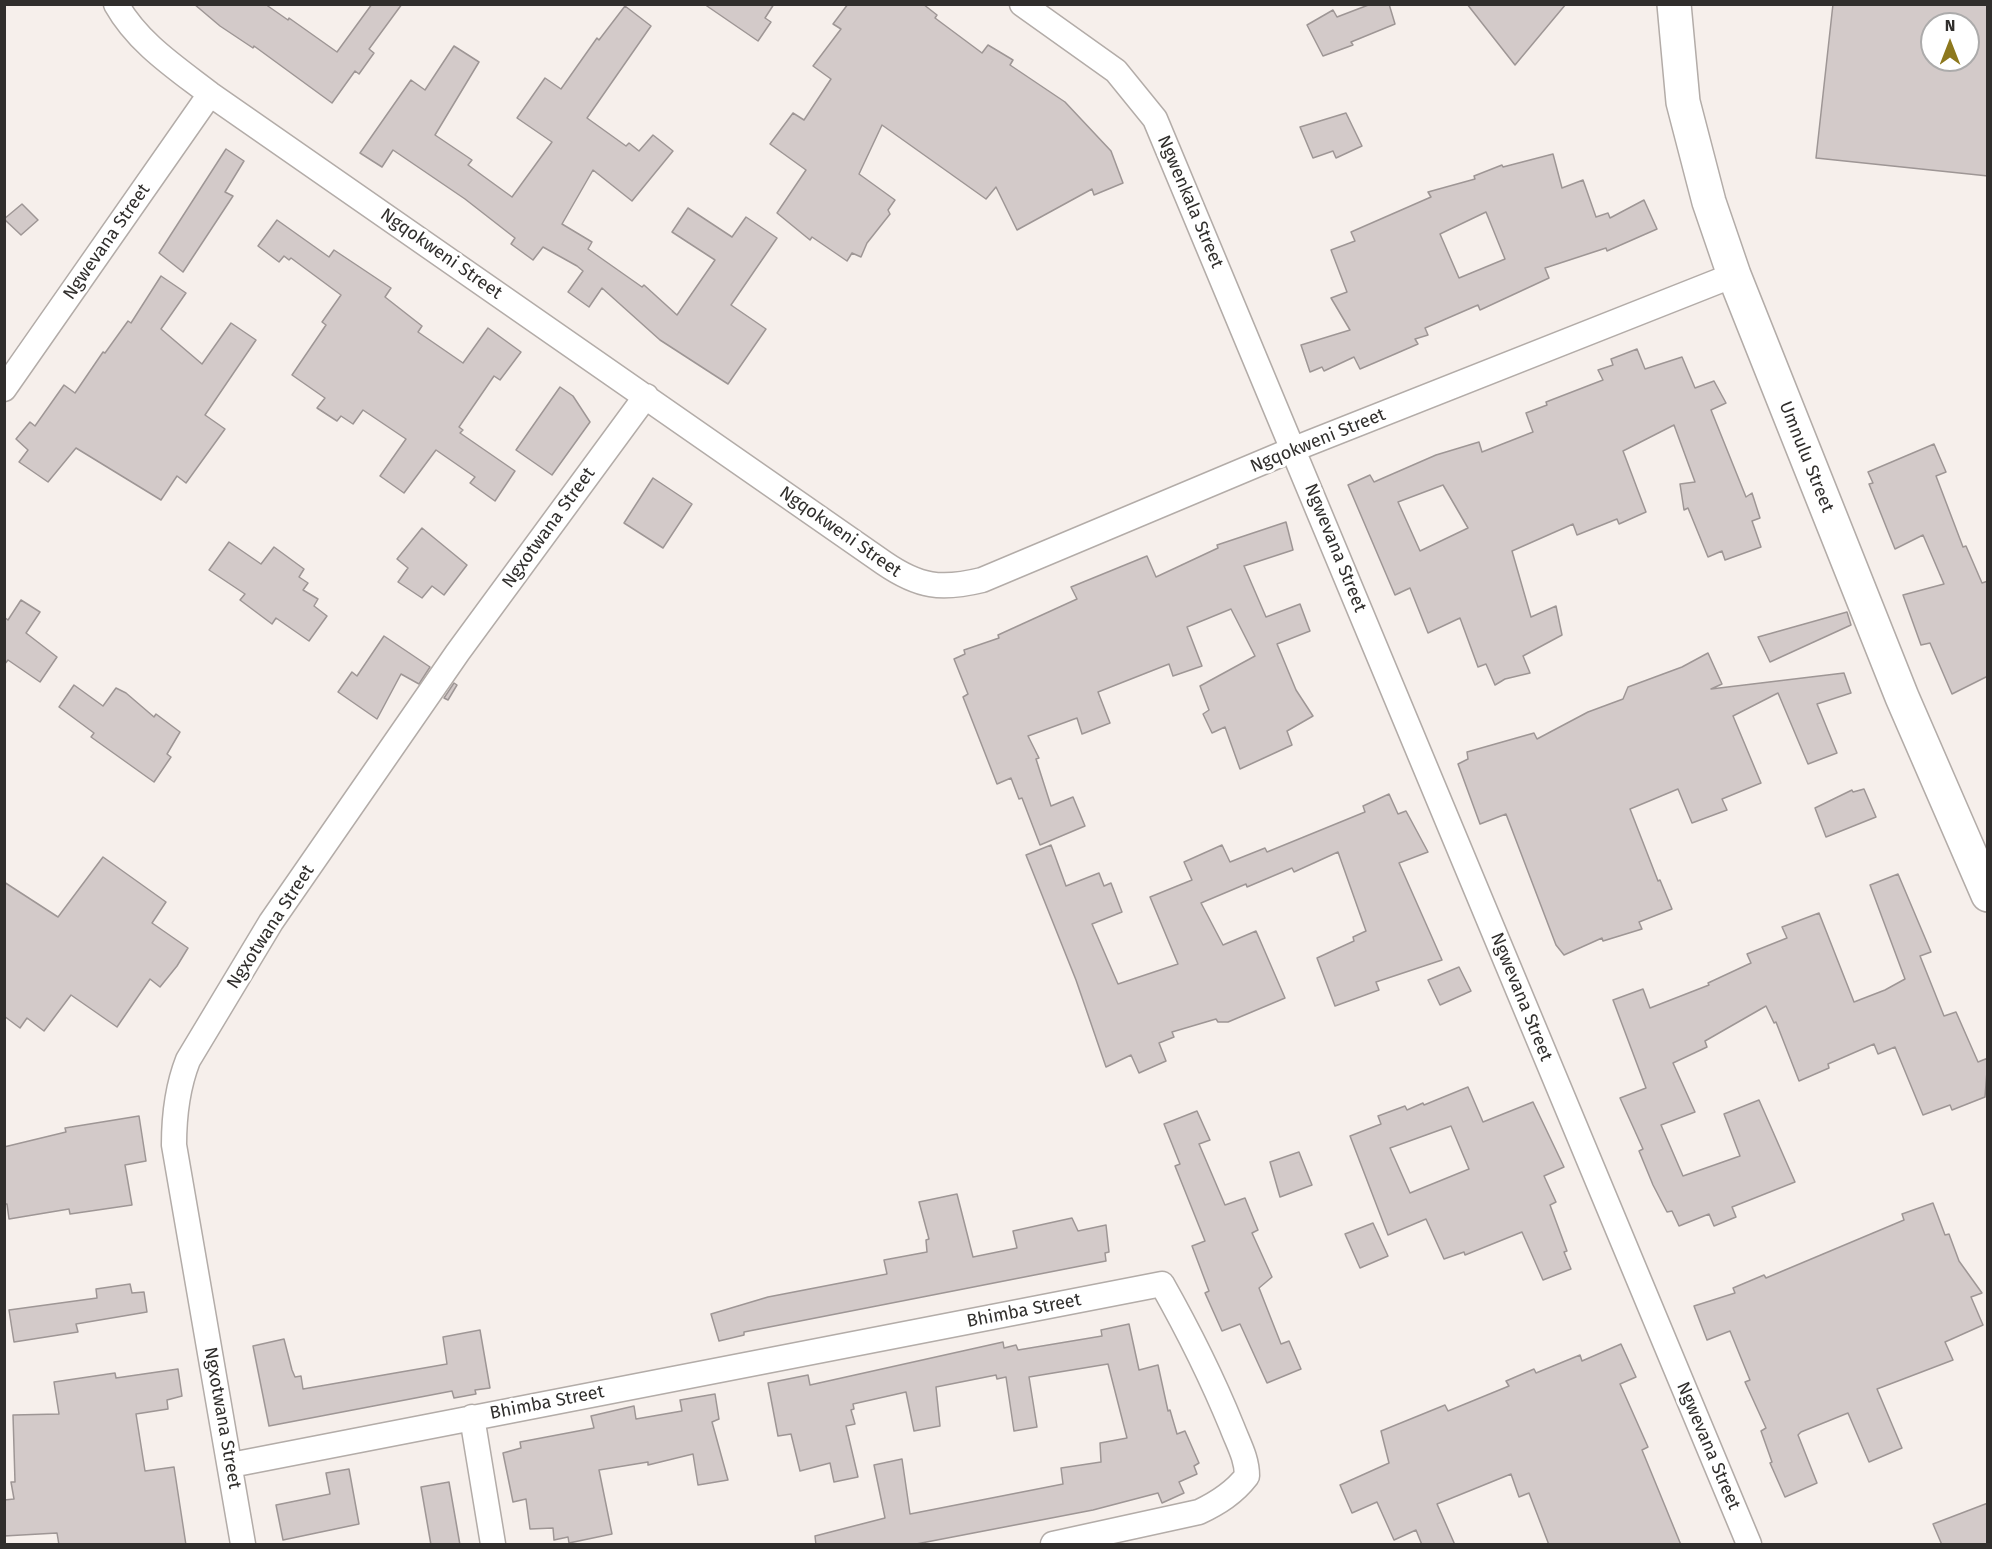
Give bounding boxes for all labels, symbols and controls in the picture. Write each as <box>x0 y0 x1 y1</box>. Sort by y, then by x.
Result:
north arrow <box>1920 12 1980 72</box>
text: N <box>1945 16 1955 35</box>
street label: Ngwenkala Street <box>1152 132 1228 272</box>
street label: Ngwevana Street <box>59 180 155 304</box>
street label: Ngqokweni Street <box>376 204 506 304</box>
street label: Umnulu Street <box>1774 398 1838 516</box>
street label: Ngqokweni Street <box>1247 404 1389 478</box>
street label: Ngxotwana Street <box>498 464 600 592</box>
street label: Ngwevana Street <box>1299 481 1371 615</box>
street label: Ngqokweni Street <box>775 482 905 582</box>
street label: Ngxotwana Street <box>223 861 319 993</box>
street label: Ngwevana Street <box>1485 930 1557 1064</box>
street label: Bhimba Street <box>965 1289 1083 1333</box>
street label: Ngxotwana Street <box>199 1345 245 1491</box>
street label: Ngwevana Street <box>1671 1379 1745 1513</box>
street label: Bhimba Street <box>488 1381 606 1425</box>

